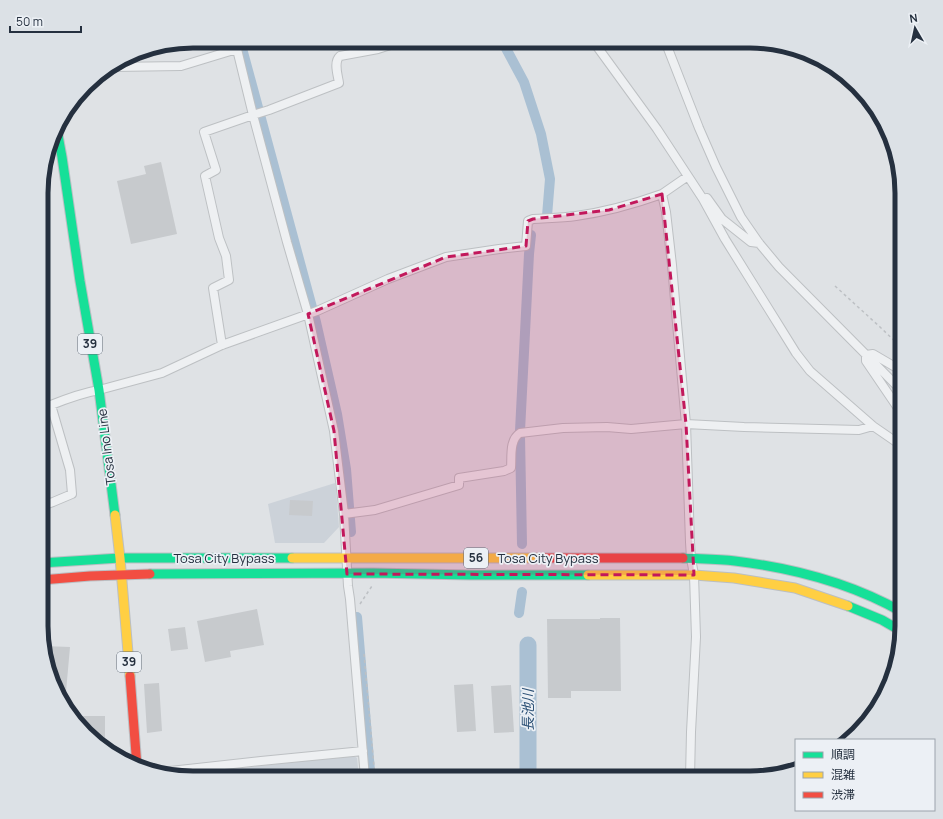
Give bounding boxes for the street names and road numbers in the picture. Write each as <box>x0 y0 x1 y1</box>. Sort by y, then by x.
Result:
road number: 39 <box>78 334 102 354</box>
street label: Tosa Ino Line <box>92 407 120 486</box>
road number: 56 <box>464 548 488 568</box>
street label: Tosa City Bypass <box>173 549 275 567</box>
street label: Tosa City Bypass <box>497 549 599 567</box>
road number: 39 <box>117 652 141 672</box>

